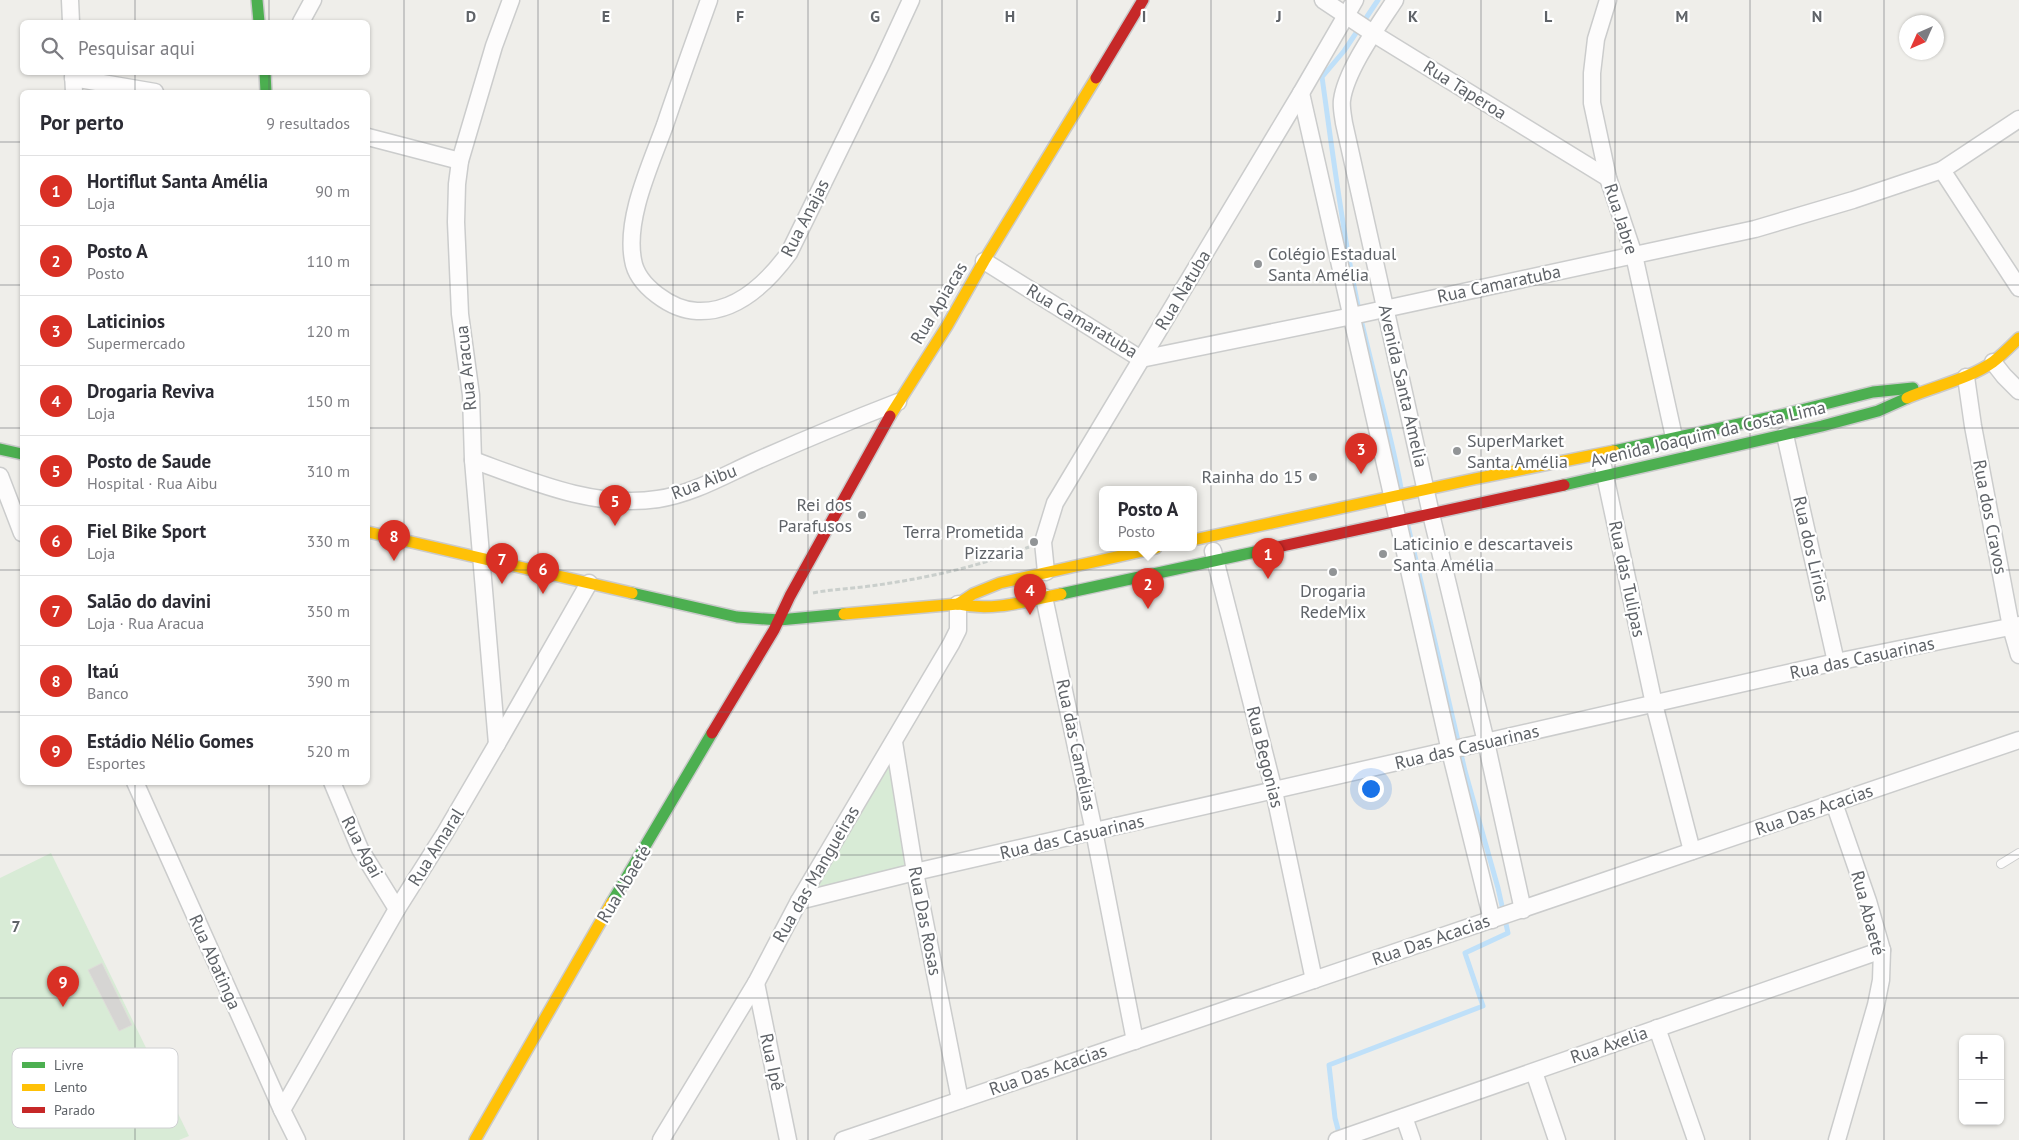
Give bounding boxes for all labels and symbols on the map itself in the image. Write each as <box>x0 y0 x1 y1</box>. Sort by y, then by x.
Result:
text: D <box>466 6 476 26</box>
text: E <box>602 6 610 26</box>
text: F <box>736 6 744 26</box>
text: G <box>870 6 880 26</box>
text: H <box>1005 6 1015 26</box>
text: I <box>1142 6 1146 26</box>
text: J <box>1275 6 1282 26</box>
text: K <box>1408 6 1418 26</box>
text: L <box>1544 6 1553 26</box>
text: M <box>1676 6 1688 26</box>
text: N <box>1812 6 1822 26</box>
north arrow <box>1899 15 1944 60</box>
street label: Rua Taperoa <box>1419 55 1511 124</box>
street label: Rua Anajas <box>775 175 834 260</box>
street label: Rua Jabre <box>1599 181 1644 257</box>
place label: Colégio Estadual Santa Amélia <box>1268 242 1397 286</box>
street label: Rua Natuba <box>1150 245 1215 334</box>
street label: Rua Apiacas <box>905 257 972 348</box>
marker: Colégio Estadual Santa Amélia <box>1252 258 1264 270</box>
street label: Rua Camaratuba <box>1435 259 1563 308</box>
street label: Rua Camaratuba <box>1022 278 1142 363</box>
street label: Avenida Santa Amelia <box>1374 302 1433 470</box>
street label: Rua Aracua <box>450 324 481 412</box>
street label: Avenida Joaquim da Costa Lima <box>1588 395 1828 472</box>
place label: SuperMarket Santa Amélia <box>1467 429 1568 473</box>
pin: 3 <box>1345 433 1377 474</box>
marker: SuperMarket Santa Amélia <box>1451 445 1463 457</box>
street label: Rua dos Cravos <box>1968 458 2013 576</box>
street label: Rua Aibu <box>668 459 740 504</box>
place label: Rainha do 15 <box>1202 465 1303 488</box>
marker: Rainha do 15 <box>1307 471 1319 483</box>
pin: 5 <box>599 485 631 526</box>
place label: Rei dos Parafusos <box>778 493 852 537</box>
street label: Rua dos Lirios <box>1788 494 1835 604</box>
marker: Rei dos Parafusos <box>856 509 868 521</box>
street label: Rua das Tulipas <box>1604 519 1651 639</box>
pin: 8 <box>378 520 410 561</box>
place label: Terra Prometida Pizzaria <box>903 520 1024 564</box>
place label: Laticinio e descartaveis Santa Amélia <box>1393 532 1573 576</box>
marker: Terra Prometida Pizzaria <box>1028 536 1040 548</box>
pin: 1 <box>1252 538 1284 579</box>
pin: 7 <box>486 543 518 584</box>
marker: Laticinio e descartaveis Santa Amélia <box>1377 548 1389 560</box>
pin: 6 <box>527 553 559 594</box>
marker: Drogaria RedeMix <box>1327 566 1339 578</box>
pin: 2 <box>1132 568 1164 609</box>
pin: 4 <box>1014 574 1046 615</box>
place label: Drogaria RedeMix <box>1300 579 1366 623</box>
street label: Rua das Casuarinas <box>1787 631 1936 684</box>
street label: Rua das Camélias <box>1051 677 1102 813</box>
street label: Rua Begonias <box>1242 704 1289 810</box>
street label: Rua das Casuarinas <box>1393 719 1541 774</box>
your location <box>1358 776 1384 802</box>
street label: Rua Das Acacias <box>1752 779 1876 840</box>
street label: Rua das Mangueiras <box>767 801 864 946</box>
street label: Rua Amaral <box>403 803 469 890</box>
street label: Rua das Casuarinas <box>998 809 1146 864</box>
street label: Rua Agai <box>337 812 388 882</box>
street label: Rua Abaeté <box>591 841 656 927</box>
street label: Rua Das Rosas <box>904 864 947 977</box>
street label: Rua Abaeté <box>1846 868 1891 958</box>
street label: Rua Das Acacias <box>1369 909 1493 970</box>
street label: Rua Abatinga <box>184 911 247 1013</box>
text: 7 <box>11 916 21 936</box>
pin: 9 <box>47 966 79 1007</box>
street label: Rua Axelia <box>1567 1021 1651 1068</box>
street label: Rua Ipê <box>755 1031 790 1093</box>
street label: Rua Das Acacias <box>986 1039 1110 1100</box>
legend <box>12 1048 178 1128</box>
text: Livre <box>54 1056 84 1074</box>
text: Lento <box>54 1078 87 1096</box>
text: Parado <box>54 1101 95 1119</box>

